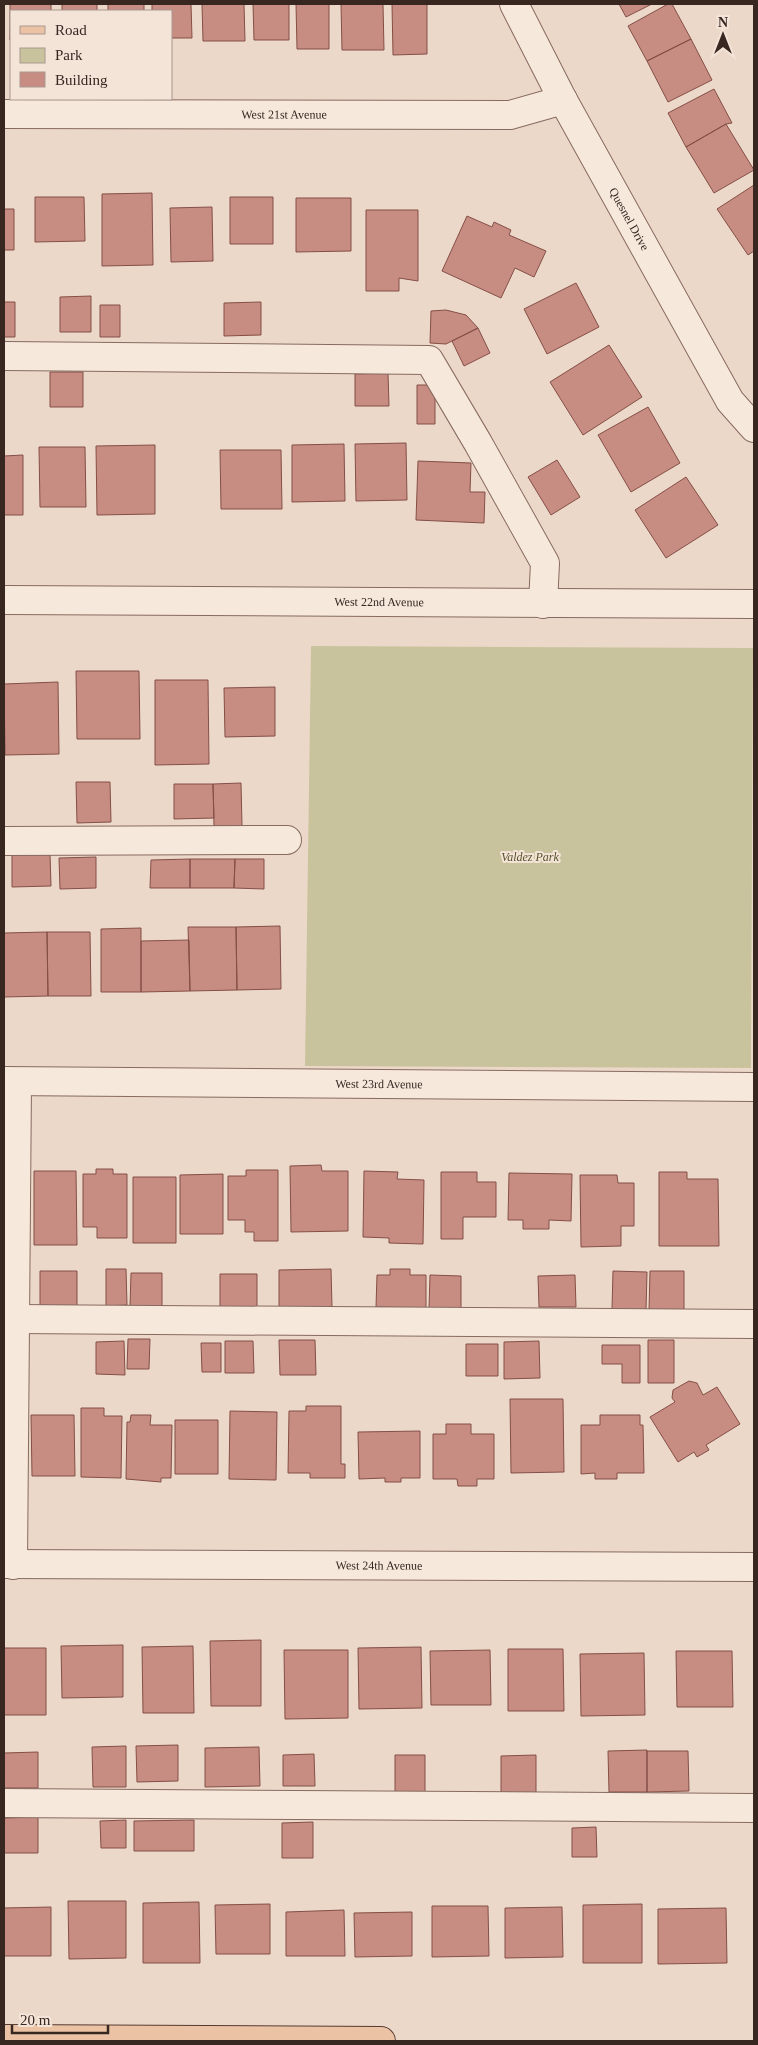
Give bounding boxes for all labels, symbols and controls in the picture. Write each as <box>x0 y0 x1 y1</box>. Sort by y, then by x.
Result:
legend <box>10 10 172 100</box>
north arrow <box>698 10 748 60</box>
text: N <box>718 15 728 30</box>
text: Road <box>55 22 87 38</box>
text: Park <box>55 47 83 63</box>
text: Building <box>55 72 108 88</box>
street label: West 21st Avenue <box>241 107 327 122</box>
street label: Quesnel Drive <box>606 185 652 253</box>
street label: West 22nd Avenue <box>334 595 424 609</box>
park label: Valdez Park <box>501 850 560 864</box>
street label: West 23rd Avenue <box>335 1077 423 1091</box>
street label: West 24th Avenue <box>336 1558 422 1573</box>
scale bar <box>12 2002 109 2034</box>
text: 20 m <box>20 2012 51 2028</box>

